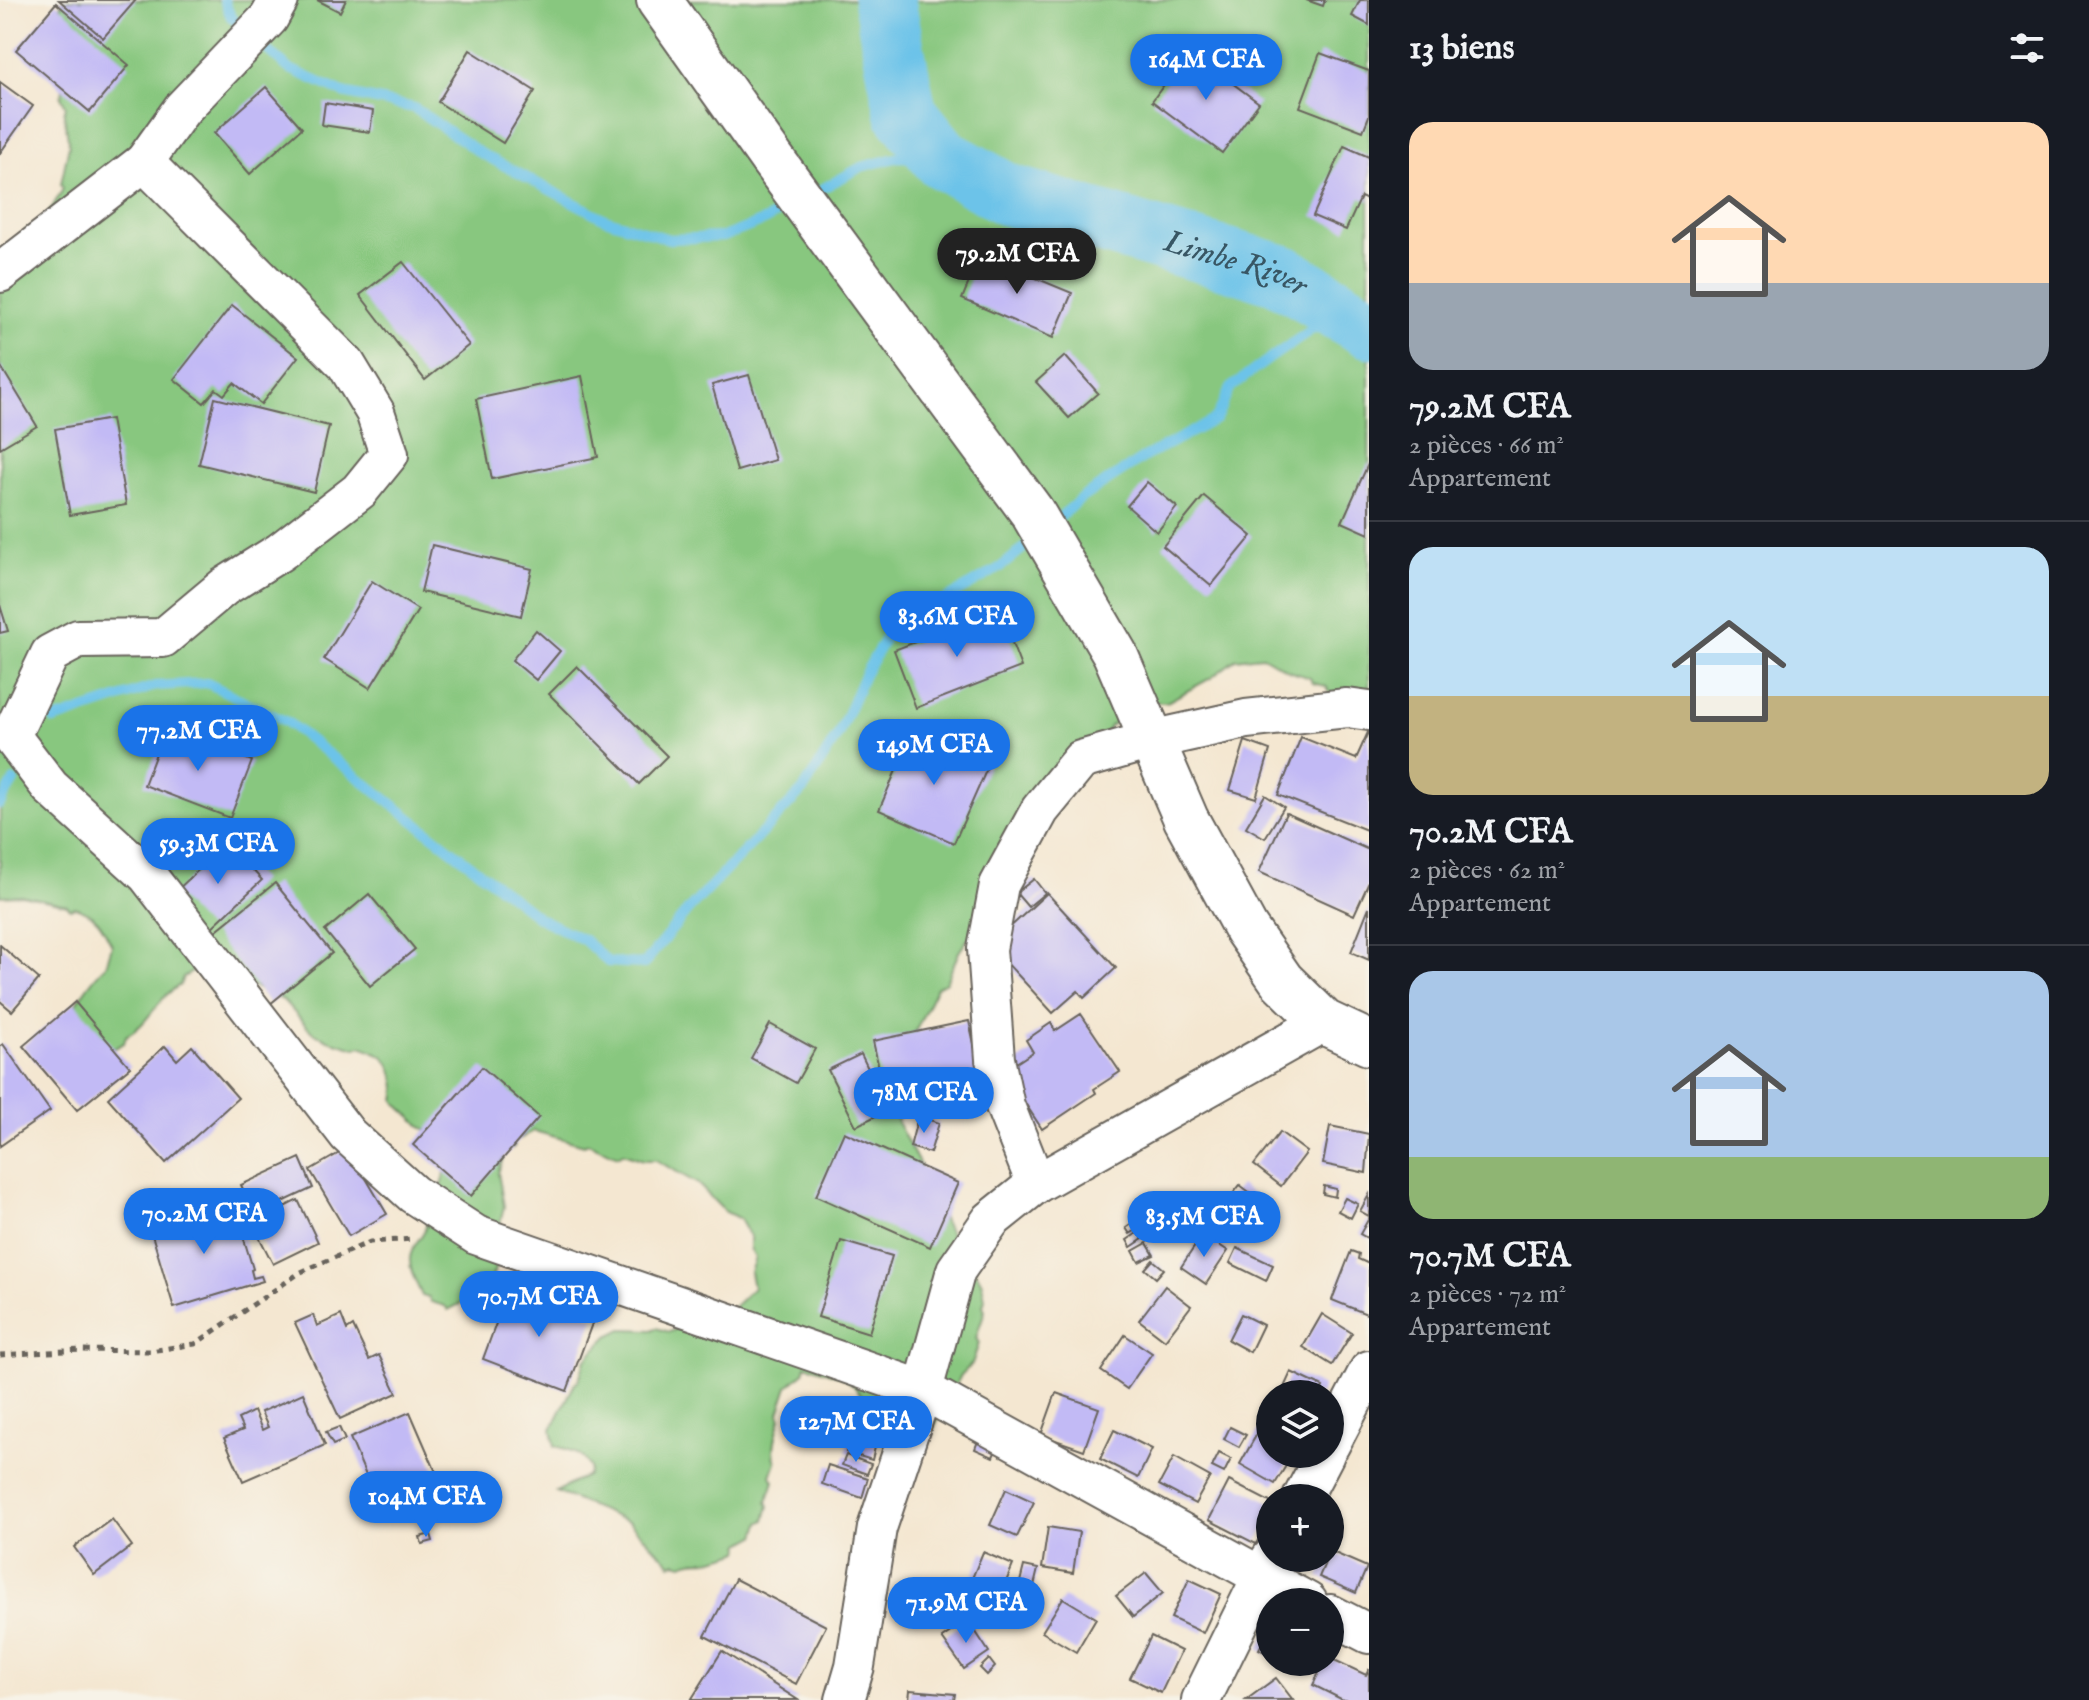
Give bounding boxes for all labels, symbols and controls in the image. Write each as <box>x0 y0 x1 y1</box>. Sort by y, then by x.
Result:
icon: filters <box>2005 26 2049 70</box>
text: 13 biens <box>1409 27 1514 70</box>
pin: 164M CFA <box>1123 34 1289 102</box>
text: 164M CFA <box>1148 43 1264 76</box>
icon: home <box>1657 174 1801 318</box>
water label: Limbe River <box>1158 221 1317 308</box>
pin: 79.2M CFA <box>925 228 1109 296</box>
text: 79.2M CFA <box>955 237 1079 270</box>
text: 79.2M CFA <box>1409 386 1570 429</box>
text: 2 pièces · 66 m² <box>1409 429 1564 462</box>
text: Appartement <box>1409 462 1551 495</box>
pin: 83.6M CFA <box>865 591 1049 659</box>
icon: home <box>1657 599 1801 743</box>
text: 83.6M CFA <box>898 600 1016 633</box>
pin: 77.2M CFA <box>106 705 290 773</box>
text: 77.2M CFA <box>136 714 260 747</box>
pin: 149M CFA <box>851 719 1017 787</box>
text: 149M CFA <box>876 728 992 761</box>
text: 70.2M CFA <box>1409 811 1572 854</box>
pin: 59.3M CFA <box>126 818 310 886</box>
text: 59.3M CFA <box>159 827 277 860</box>
text: 2 pièces · 62 m² <box>1409 854 1565 887</box>
text: Appartement <box>1409 887 1551 920</box>
icon: home <box>1657 1023 1801 1167</box>
pin: 78M CFA <box>850 1067 998 1135</box>
text: 78M CFA <box>872 1076 976 1109</box>
pin: 70.2M CFA <box>112 1188 296 1256</box>
pin: 83.5M CFA <box>1112 1191 1296 1259</box>
text: 70.2M CFA <box>142 1197 266 1230</box>
text: 83.5M CFA <box>1146 1200 1263 1233</box>
text: 70.7M CFA <box>1409 1235 1570 1278</box>
pin: 70.7M CFA <box>447 1271 631 1339</box>
text: 2 pièces · 72 m² <box>1409 1278 1566 1311</box>
text: 70.7M CFA <box>477 1280 601 1313</box>
text: Appartement <box>1409 1311 1551 1344</box>
map controls <box>1256 1380 1344 1676</box>
button: layers <box>1256 1380 1344 1468</box>
pin: 127M CFA <box>773 1396 939 1464</box>
text: 127M CFA <box>798 1405 914 1438</box>
pin: 104M CFA <box>343 1471 509 1539</box>
text: 104M CFA <box>367 1480 485 1513</box>
button: + <box>1256 1484 1344 1572</box>
pin: 71.9M CFA <box>874 1577 1058 1645</box>
text: 71.9M CFA <box>906 1586 1026 1619</box>
button: − <box>1256 1588 1344 1676</box>

